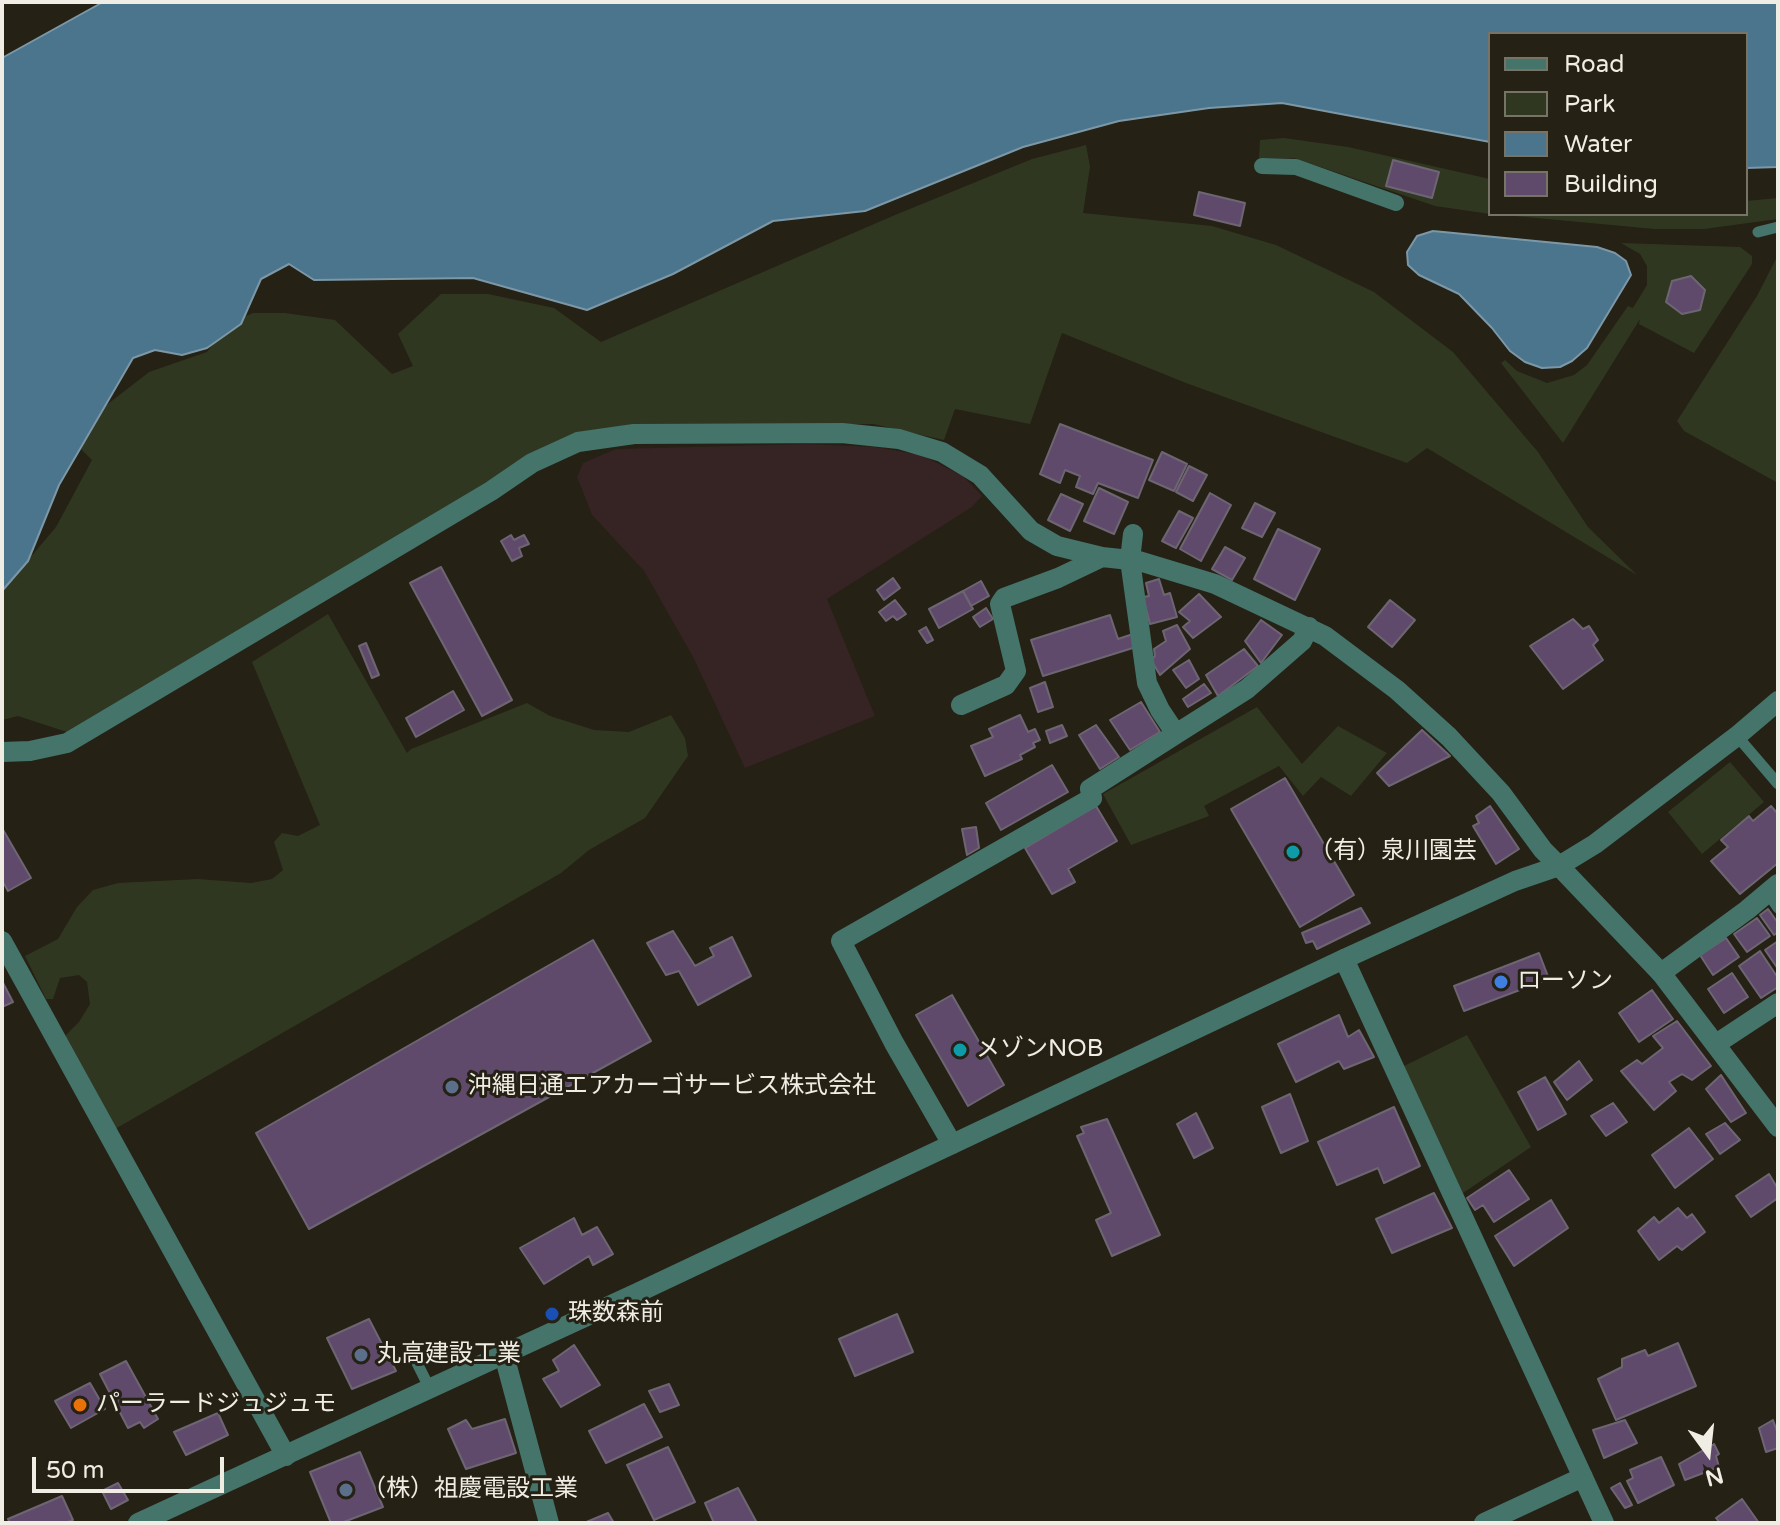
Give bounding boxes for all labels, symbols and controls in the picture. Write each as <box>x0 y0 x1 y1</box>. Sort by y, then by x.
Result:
legend <box>1488 32 1748 216</box>
text: Road <box>1564 50 1624 79</box>
text: Park <box>1564 90 1615 119</box>
text: Water <box>1564 130 1632 159</box>
text: Building <box>1564 170 1658 199</box>
place label: （有）泉川園芸 <box>1309 838 1477 866</box>
marker: （有）泉川園芸 <box>1284 843 1302 861</box>
place label: ローソン <box>1517 968 1613 996</box>
marker: ローソン <box>1492 973 1510 991</box>
place label: メゾンNOB <box>976 1036 1103 1064</box>
marker: メゾンNOB <box>951 1041 969 1059</box>
place label: 沖縄日通エアカーゴサービス株式会社 <box>468 1073 876 1101</box>
marker: 沖縄日通エアカーゴサービス株式会社 <box>443 1078 461 1096</box>
place label: 珠数森前 <box>568 1300 664 1328</box>
marker: 珠数森前 <box>543 1305 561 1323</box>
place label: 丸高建設工業 <box>377 1341 521 1369</box>
marker: 丸高建設工業 <box>352 1346 370 1364</box>
place label: パーラードジュジュモ <box>96 1391 336 1419</box>
marker: パーラードジュジュモ <box>71 1396 89 1414</box>
north arrow <box>1668 1413 1748 1493</box>
scale bar <box>36 1441 228 1491</box>
text: 50 m <box>46 1456 104 1485</box>
text: N <box>1702 1461 1726 1491</box>
place label: （株）祖慶電設工業 <box>362 1476 578 1504</box>
marker: （株）祖慶電設工業 <box>337 1481 355 1499</box>

